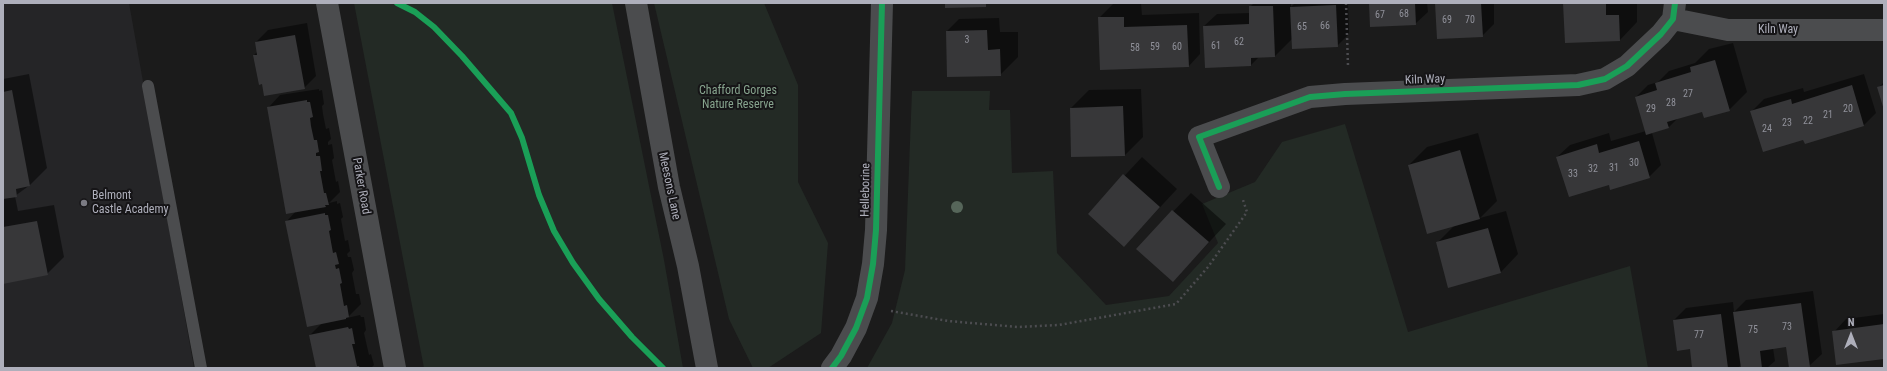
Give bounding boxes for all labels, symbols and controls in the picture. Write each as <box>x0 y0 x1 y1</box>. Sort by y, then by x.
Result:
house number: 68 <box>1399 8 1409 20</box>
house number: 67 <box>1375 9 1385 21</box>
house number: 69 <box>1442 14 1452 26</box>
house number: 70 <box>1465 14 1475 26</box>
house number: 66 <box>1320 20 1330 32</box>
house number: 65 <box>1297 21 1307 33</box>
street label: Kiln Way <box>1758 23 1798 37</box>
house number: 3 <box>965 34 969 46</box>
house number: 62 <box>1234 36 1244 48</box>
house number: 61 <box>1211 40 1221 52</box>
house number: 59 <box>1150 41 1160 53</box>
house number: 60 <box>1172 41 1182 53</box>
house number: 58 <box>1130 42 1140 54</box>
street label: Kiln Way <box>1405 72 1445 88</box>
park label: Chafford Gorges Nature Reserve <box>699 84 777 112</box>
house number: 27 <box>1683 88 1693 100</box>
house number: 28 <box>1666 97 1676 109</box>
house number: 29 <box>1646 103 1656 115</box>
house number: 20 <box>1843 103 1853 115</box>
house number: 21 <box>1823 109 1833 121</box>
house number: 22 <box>1803 115 1813 127</box>
house number: 23 <box>1782 117 1792 129</box>
house number: 24 <box>1762 123 1772 135</box>
street label: Meesons Lane <box>655 151 683 221</box>
street label: Parker Road <box>349 156 373 216</box>
house number: 30 <box>1629 157 1639 169</box>
house number: 31 <box>1609 162 1619 174</box>
street label: Helleborine <box>858 163 874 217</box>
house number: 32 <box>1588 163 1598 175</box>
house number: 33 <box>1568 168 1578 180</box>
place label: Belmont Castle Academy <box>92 189 169 217</box>
marker: Belmont Castle Academy <box>79 198 89 208</box>
north arrow <box>1831 315 1871 355</box>
text: N <box>1848 316 1854 329</box>
house number: 73 <box>1782 321 1792 333</box>
house number: 75 <box>1748 324 1758 336</box>
house number: 77 <box>1694 329 1704 341</box>

